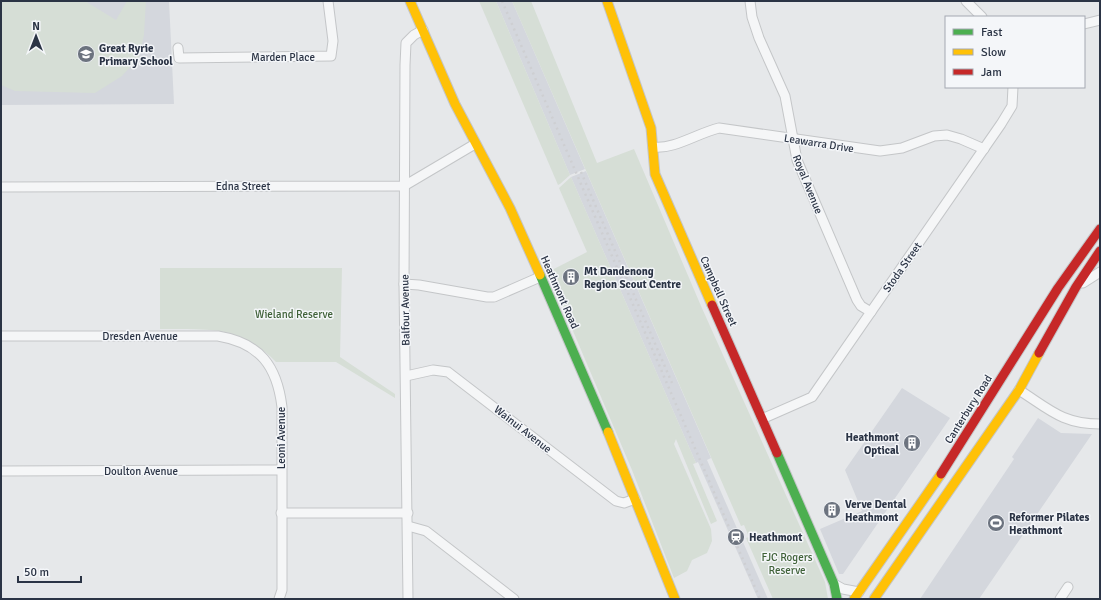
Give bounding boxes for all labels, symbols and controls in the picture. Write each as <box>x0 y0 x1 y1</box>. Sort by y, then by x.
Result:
north arrow <box>16 16 56 56</box>
legend <box>945 16 1085 88</box>
text: N <box>32 20 40 33</box>
text: Fast <box>981 25 1002 40</box>
place label: Great Ryrie Primary School <box>99 42 173 68</box>
school or university icon: Great Ryrie Primary School <box>76 44 96 64</box>
text: Slow <box>981 45 1006 60</box>
street label: Marden Place <box>251 51 315 64</box>
text: Jam <box>981 65 1002 80</box>
street label: Leawarra Drive <box>783 132 855 155</box>
street label: Royal Avenue <box>790 153 825 216</box>
street label: Edna Street <box>216 180 270 193</box>
street label: Stoda Street <box>880 240 924 295</box>
street label: Heathmont Road <box>538 254 582 331</box>
street label: Campbell Street <box>697 254 740 328</box>
place label: Mt Dandenong Region Scout Centre <box>584 265 681 291</box>
building icon: Mt Dandenong Region Scout Centre <box>561 267 581 287</box>
street label: Balfour Avenue <box>398 274 413 346</box>
park label: Wieland Reserve <box>255 308 333 321</box>
street label: Dresden Avenue <box>102 330 178 343</box>
street label: Canterbury Road <box>942 372 995 446</box>
street label: Wainui Avenue <box>491 403 554 456</box>
street label: Leoni Avenue <box>275 407 288 469</box>
place label: Heathmont Optical <box>846 431 900 457</box>
building icon: Heathmont Optical <box>902 433 922 453</box>
street label: Doulton Avenue <box>104 465 178 478</box>
place label: Verve Dental Heathmont <box>845 498 907 524</box>
building icon: Verve Dental Heathmont <box>822 500 842 520</box>
place label: Reformer Pilates Heathmont <box>1009 511 1090 537</box>
sports icon: Reformer Pilates Heathmont <box>986 513 1006 533</box>
station icon: Heathmont <box>726 527 746 547</box>
place label: Heathmont <box>749 531 802 544</box>
park label: FJC Rogers Reserve <box>761 551 813 577</box>
scale bar <box>18 558 81 584</box>
text: 50 m <box>24 565 49 580</box>

